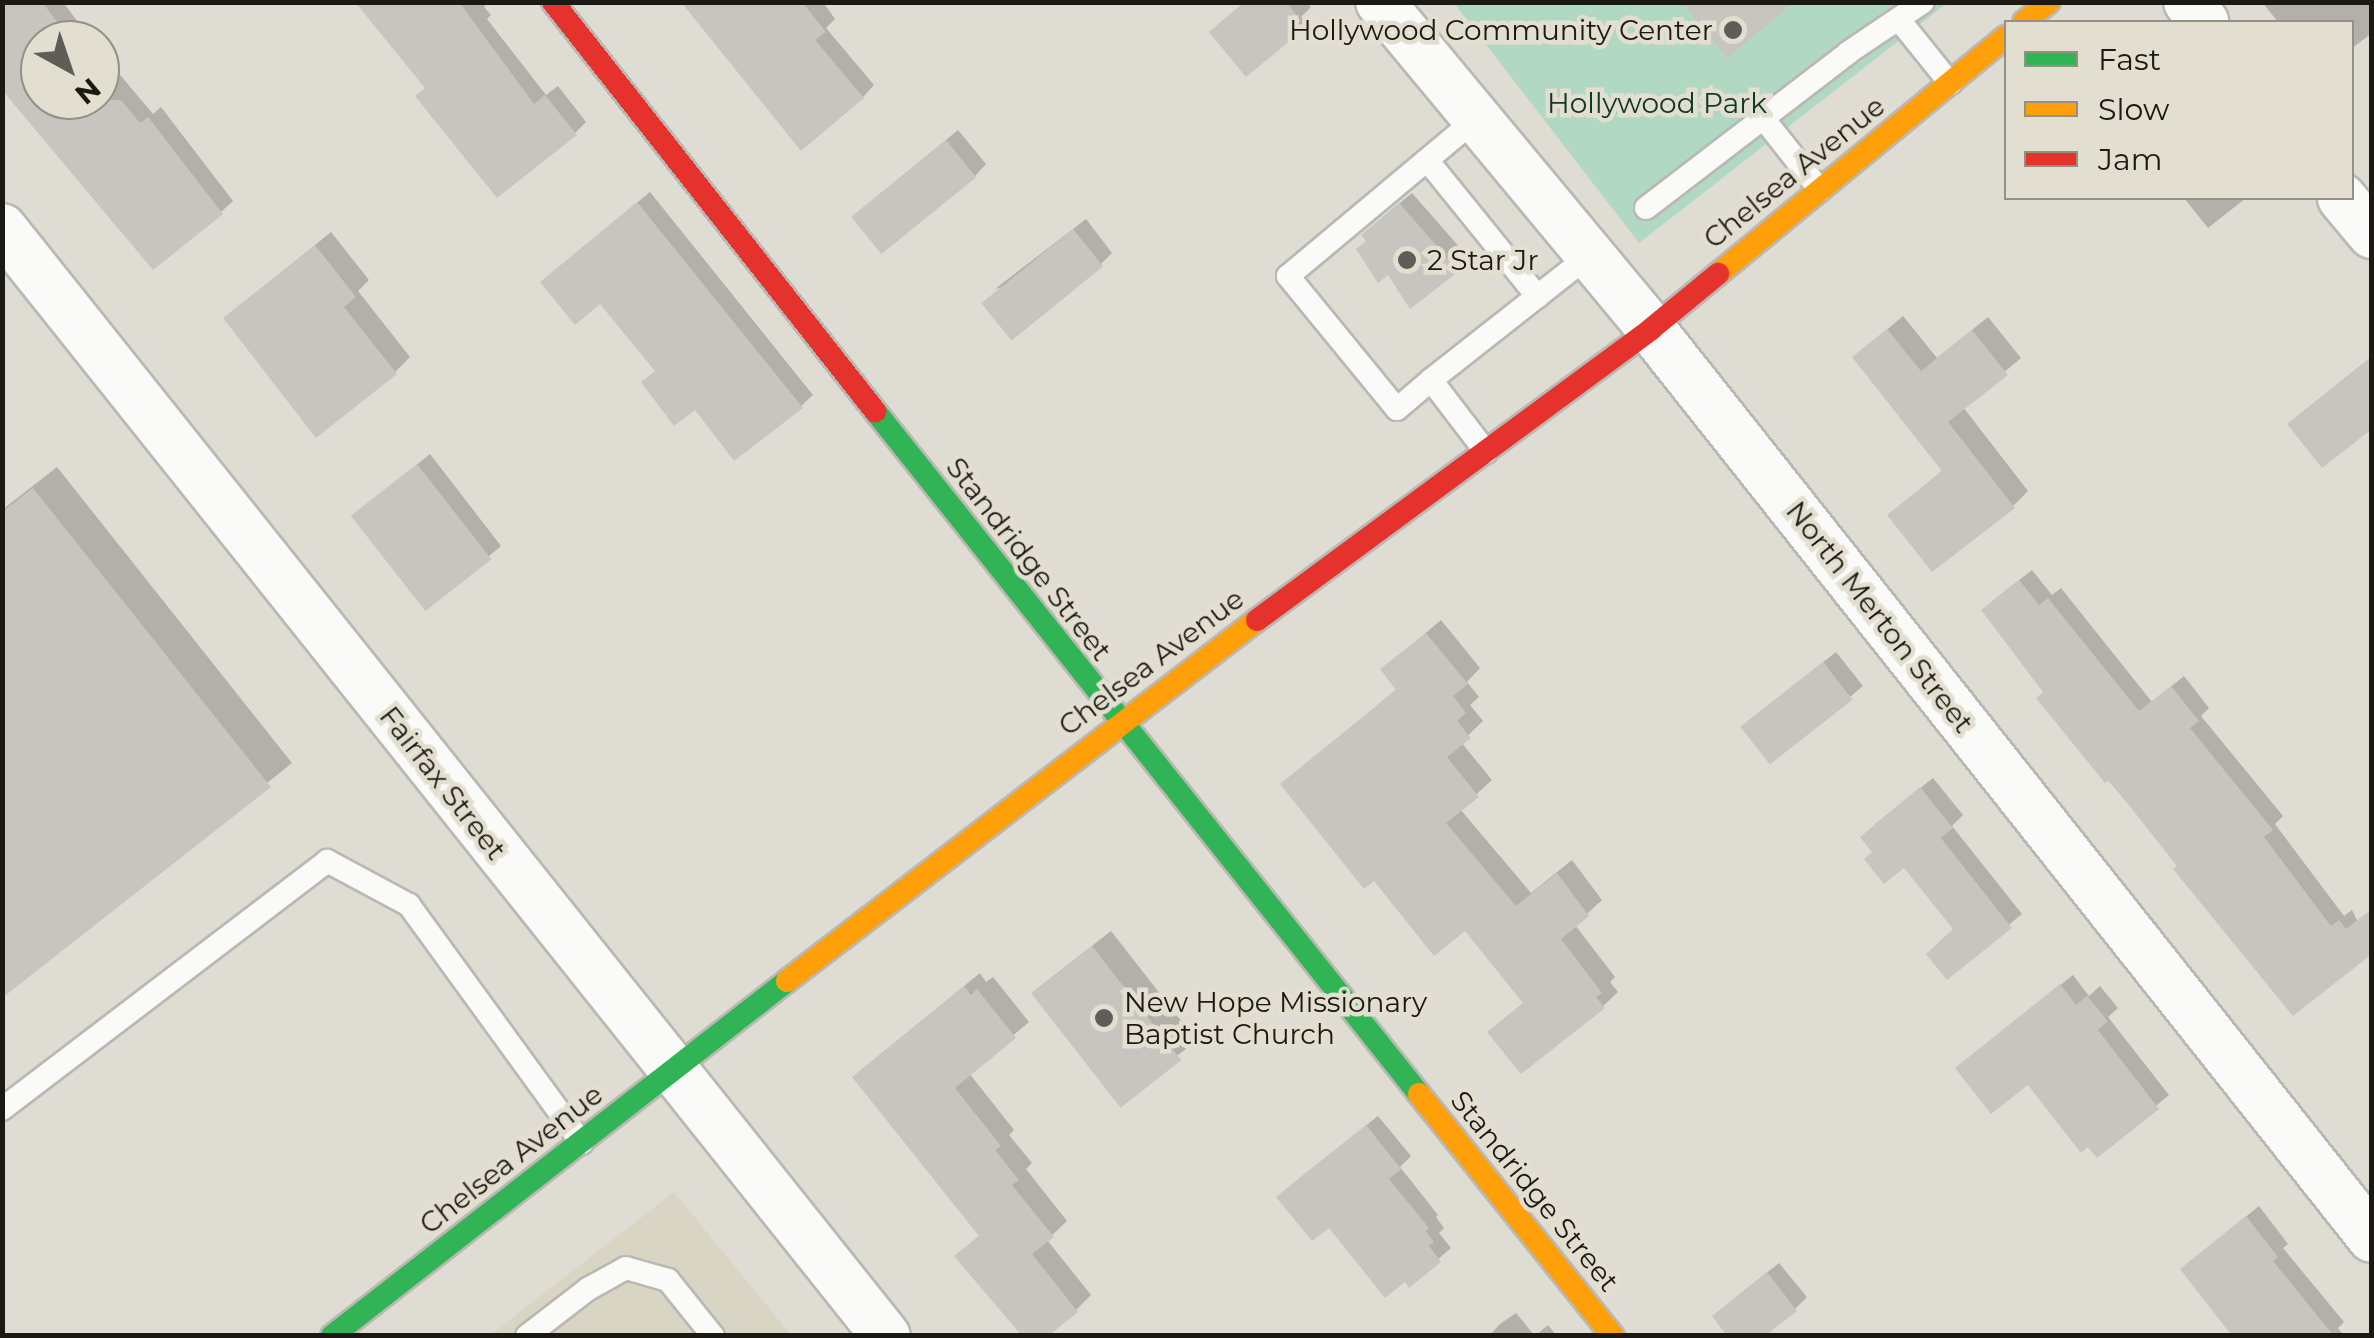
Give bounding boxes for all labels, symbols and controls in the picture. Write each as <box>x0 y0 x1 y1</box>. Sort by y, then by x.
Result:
place label: Hollywood Community Center <box>1289 13 1713 47</box>
marker: Hollywood Community Center <box>1722 19 1744 41</box>
north arrow <box>20 20 120 120</box>
legend <box>2004 20 2354 200</box>
text: Fast <box>2098 41 2161 78</box>
text: N <box>68 71 108 112</box>
park label: Hollywood Park <box>1547 86 1767 120</box>
street label: Chelsea Avenue <box>1697 89 1891 255</box>
text: Slow <box>2098 91 2169 128</box>
text: Jam <box>2098 141 2163 178</box>
place label: 2 Star Jr <box>1427 243 1539 277</box>
marker: 2 Star Jr <box>1396 249 1418 271</box>
street label: Standridge Street <box>939 451 1119 667</box>
street label: North Merton Street <box>1779 495 1981 739</box>
street label: Chelsea Avenue <box>1052 582 1250 742</box>
street label: Fairfax Street <box>373 700 513 866</box>
place label: New Hope Missionary Baptist Church <box>1124 985 1427 1051</box>
marker: New Hope Missionary Baptist Church <box>1093 1007 1115 1029</box>
street label: Chelsea Avenue <box>413 1077 609 1241</box>
street label: Standridge Street <box>1444 1084 1626 1298</box>

